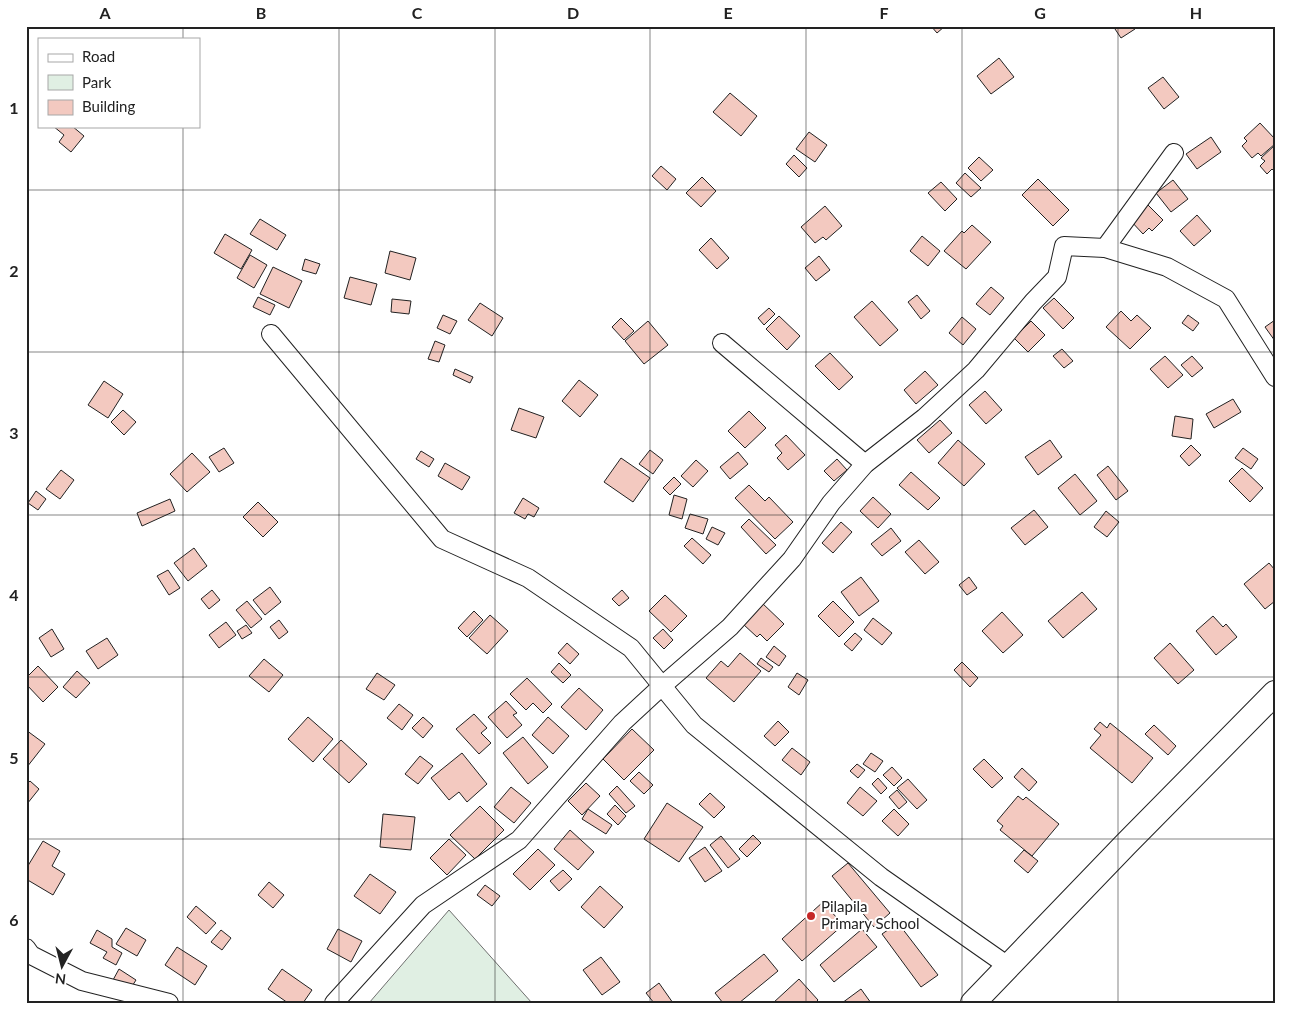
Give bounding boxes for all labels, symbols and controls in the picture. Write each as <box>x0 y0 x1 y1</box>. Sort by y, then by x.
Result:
text: A <box>98 3 111 22</box>
text: B <box>256 3 266 22</box>
text: C <box>412 3 423 22</box>
text: D <box>567 3 579 22</box>
text: E <box>723 3 733 22</box>
text: F <box>879 3 889 22</box>
text: G <box>1034 3 1046 22</box>
text: H <box>1190 3 1202 22</box>
legend <box>38 38 200 128</box>
text: Road <box>82 47 115 65</box>
text: Park <box>82 73 112 91</box>
text: Building <box>82 97 135 115</box>
text: 1 <box>9 98 19 117</box>
text: 2 <box>9 261 19 280</box>
text: 3 <box>9 423 19 442</box>
text: 4 <box>9 585 19 604</box>
text: 5 <box>9 748 19 767</box>
place label: Pilapila Primary School <box>821 897 920 932</box>
text: 6 <box>9 910 19 929</box>
marker: Pilapila Primary School <box>805 910 817 922</box>
north arrow <box>38 942 88 992</box>
text: N <box>54 970 67 988</box>

